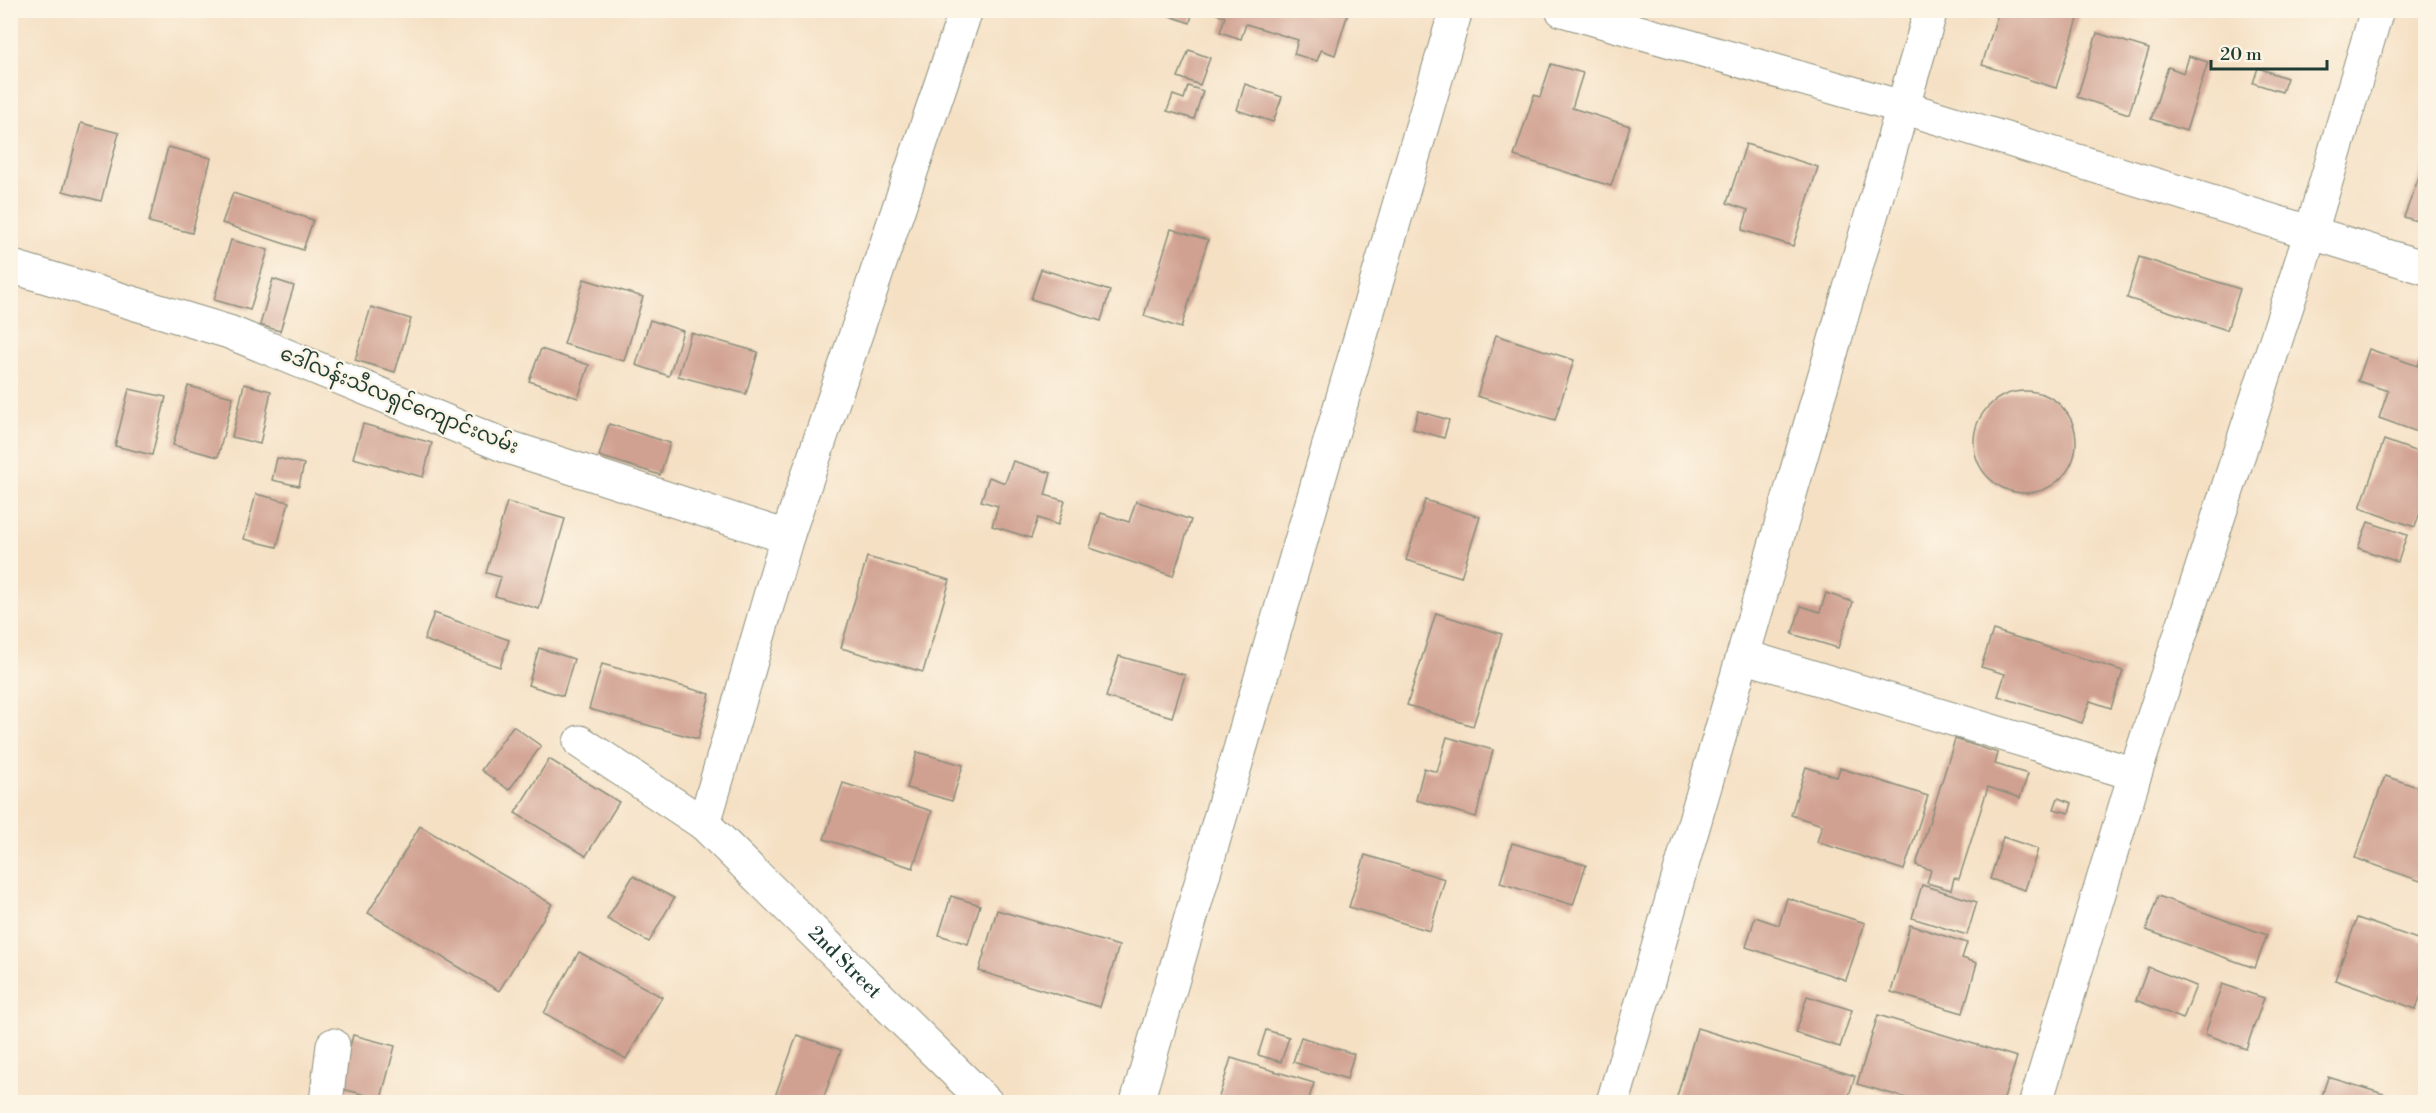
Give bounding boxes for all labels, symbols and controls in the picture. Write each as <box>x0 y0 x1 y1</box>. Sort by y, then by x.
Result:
scale bar <box>2211 33 2326 71</box>
text: 20 m <box>2220 43 2262 66</box>
street label: ဒေါ်လန်းသီလရှင်ကျောင်းလမ်း <box>275 339 523 463</box>
street label: 2nd Street <box>803 921 886 1004</box>

